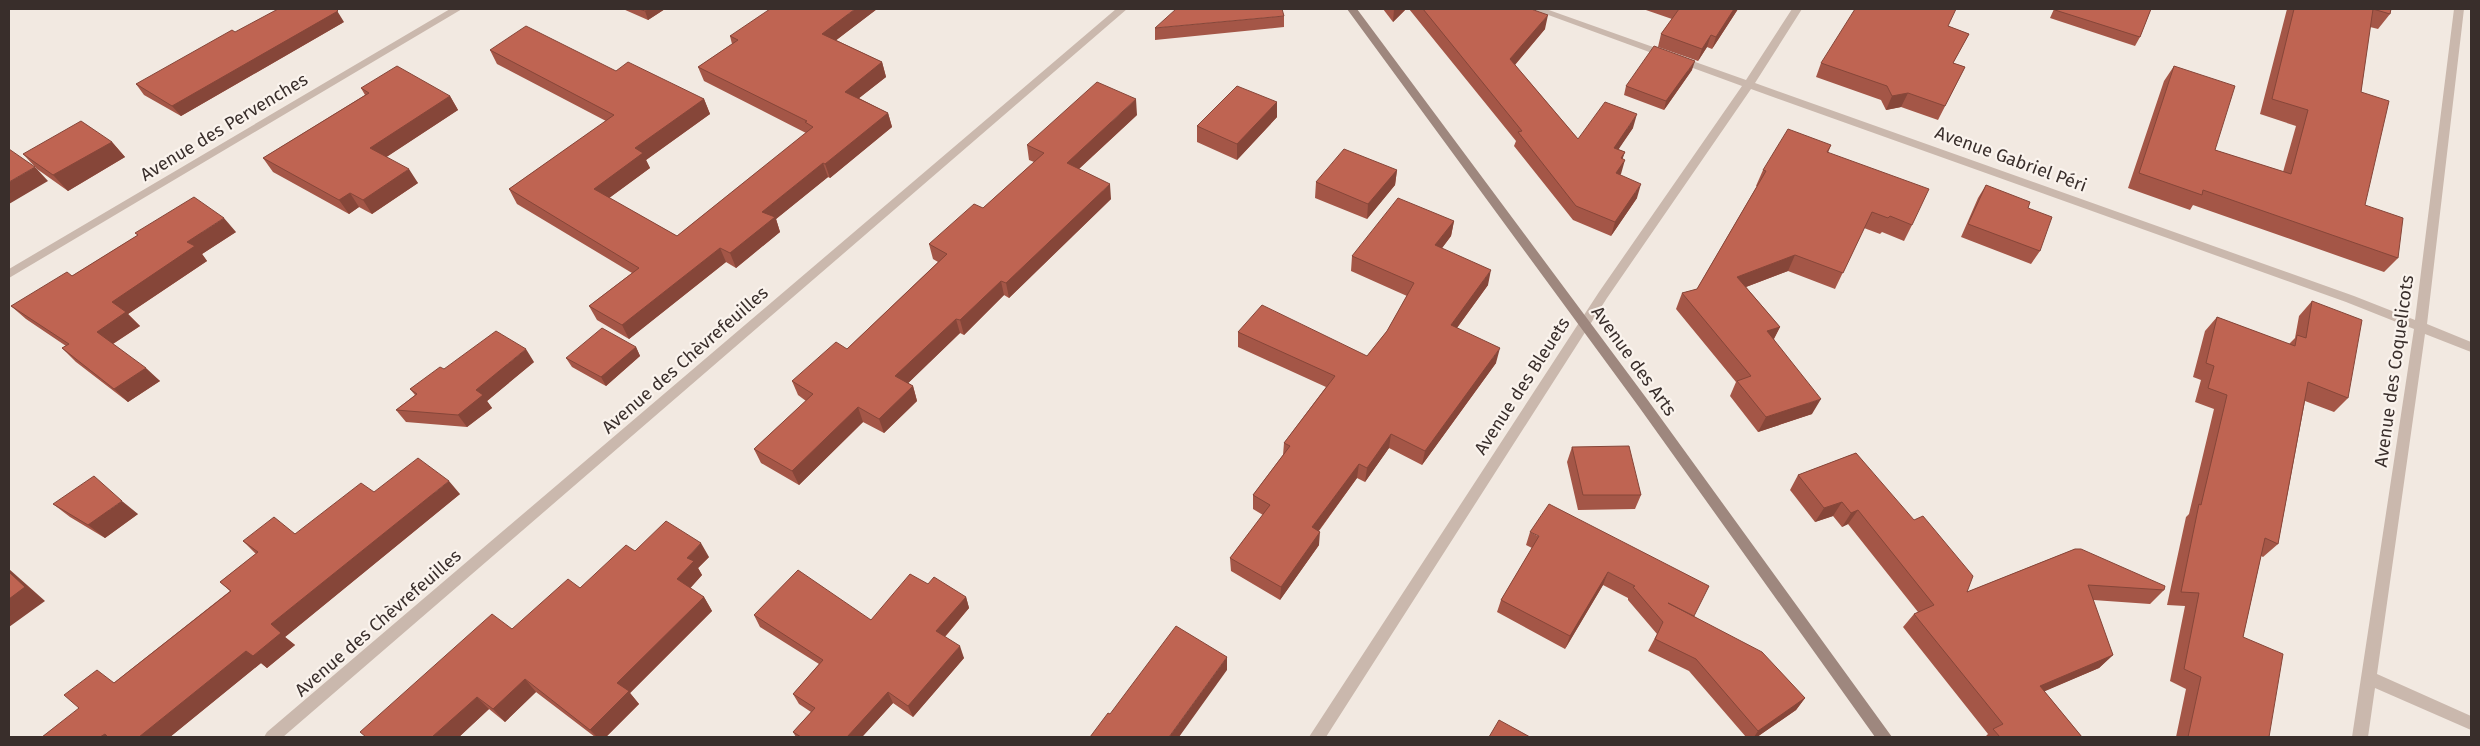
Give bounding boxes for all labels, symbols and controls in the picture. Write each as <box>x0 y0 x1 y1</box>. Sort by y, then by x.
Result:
street label: Avenue des Pervenches <box>136 68 312 186</box>
street label: Avenue Gabriel Péri <box>1932 121 2090 197</box>
street label: Avenue des Coquelicots <box>2370 274 2418 468</box>
street label: Avenue des Chèvrefeuilles <box>597 282 773 438</box>
street label: Avenue des Arts <box>1587 302 1681 420</box>
street label: Avenue des Bleuets <box>1469 313 1575 459</box>
street label: Avenue des Chèvrefeuilles <box>290 545 466 701</box>

